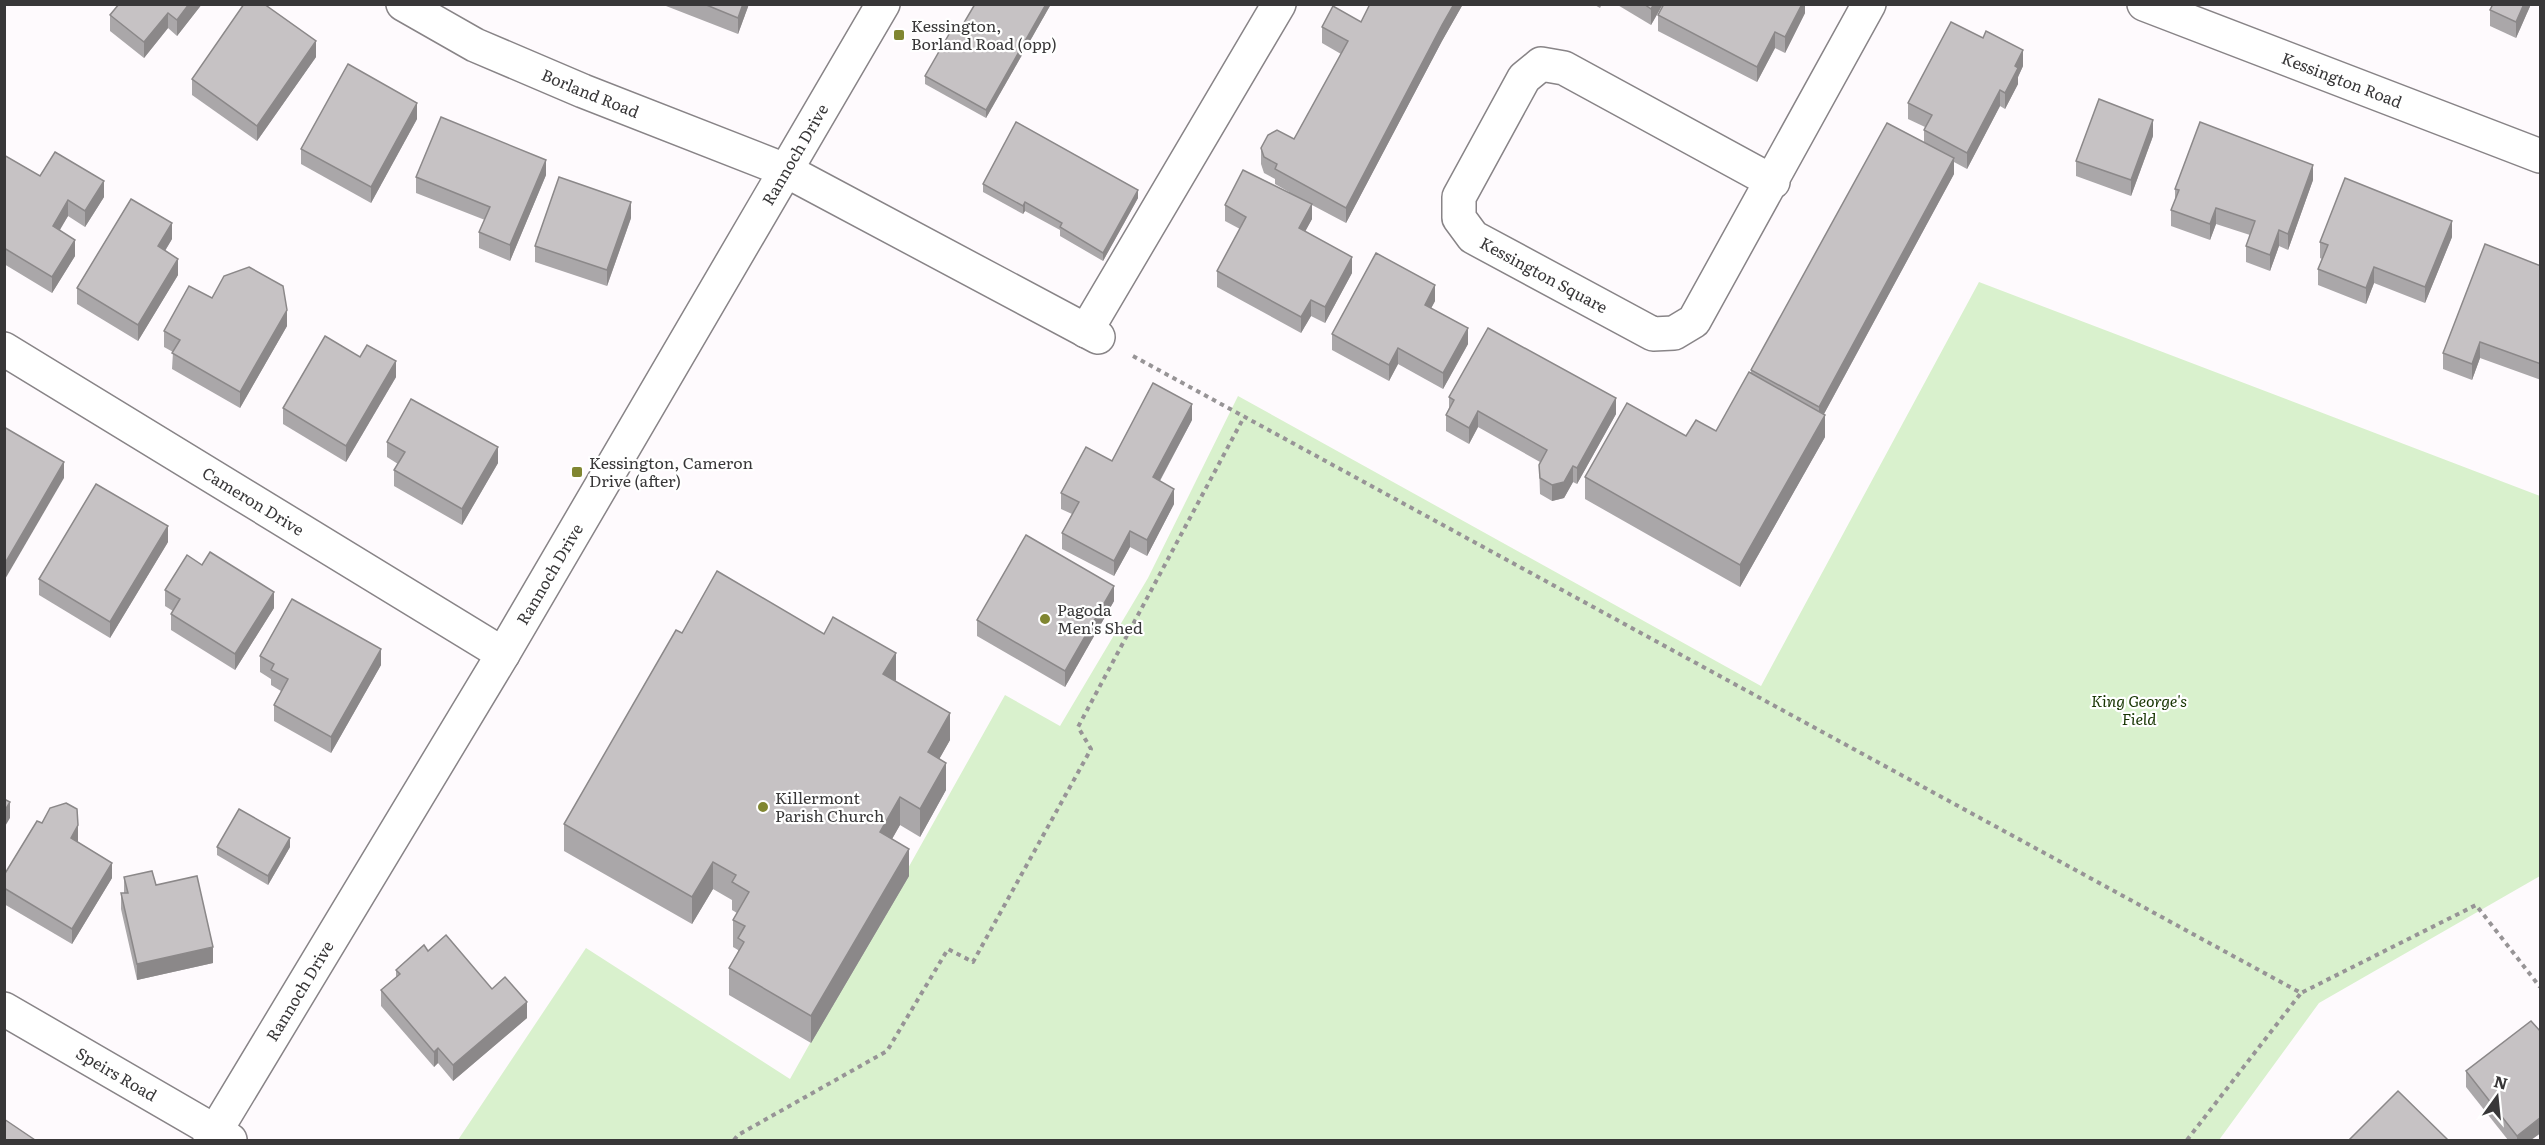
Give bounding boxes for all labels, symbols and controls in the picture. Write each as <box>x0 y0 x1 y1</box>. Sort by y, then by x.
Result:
place label: Kessington, Borland Road (opp) <box>911 13 1057 55</box>
marker: Kessington, Borland Road (opp) <box>892 28 906 42</box>
street label: Kessington Road <box>2279 45 2406 113</box>
street label: Borland Road <box>538 62 643 123</box>
street label: Rannoch Drive <box>755 99 833 209</box>
street label: Kessington Square <box>1476 230 1612 318</box>
place label: Kessington, Cameron Drive (after) <box>589 450 753 492</box>
street label: Cameron Drive <box>198 460 309 541</box>
marker: Kessington, Cameron Drive (after) <box>570 465 584 479</box>
street label: Rannoch Drive <box>510 518 588 629</box>
place label: Pagoda Men's Shed <box>1057 597 1143 639</box>
marker: Pagoda Men's Shed <box>1038 612 1052 626</box>
park label: King George's Field <box>2091 688 2187 730</box>
place label: Killermont Parish Church <box>775 785 885 827</box>
marker: Killermont Parish Church <box>756 800 770 814</box>
street label: Rannoch Drive <box>259 935 339 1045</box>
street label: Speirs Road <box>72 1040 162 1106</box>
north arrow <box>2467 1067 2527 1127</box>
text: N <box>2492 1068 2511 1095</box>

